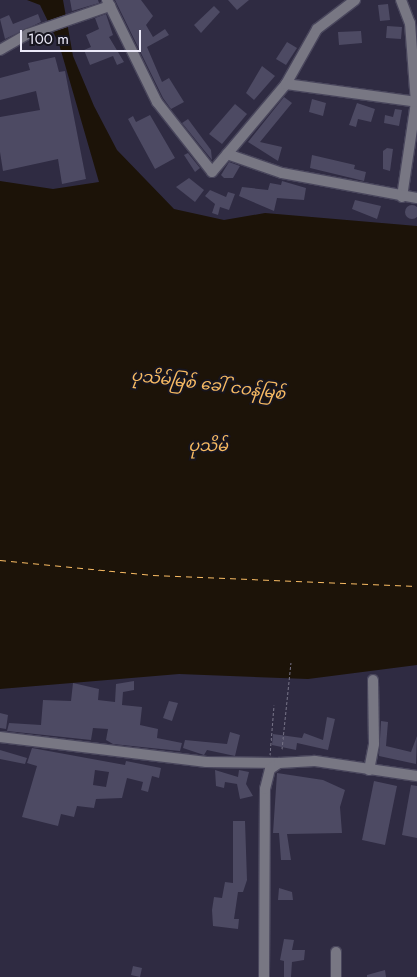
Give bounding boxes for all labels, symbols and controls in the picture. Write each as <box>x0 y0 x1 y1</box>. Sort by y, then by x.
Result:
scale bar <box>22 20 144 52</box>
text: 100 m <box>28 28 69 50</box>
water label: ပုသိမ်မြစ် ခေါ် ငဝန်မြစ် <box>130 366 286 404</box>
water label: ပုသိမ် <box>188 436 228 456</box>

